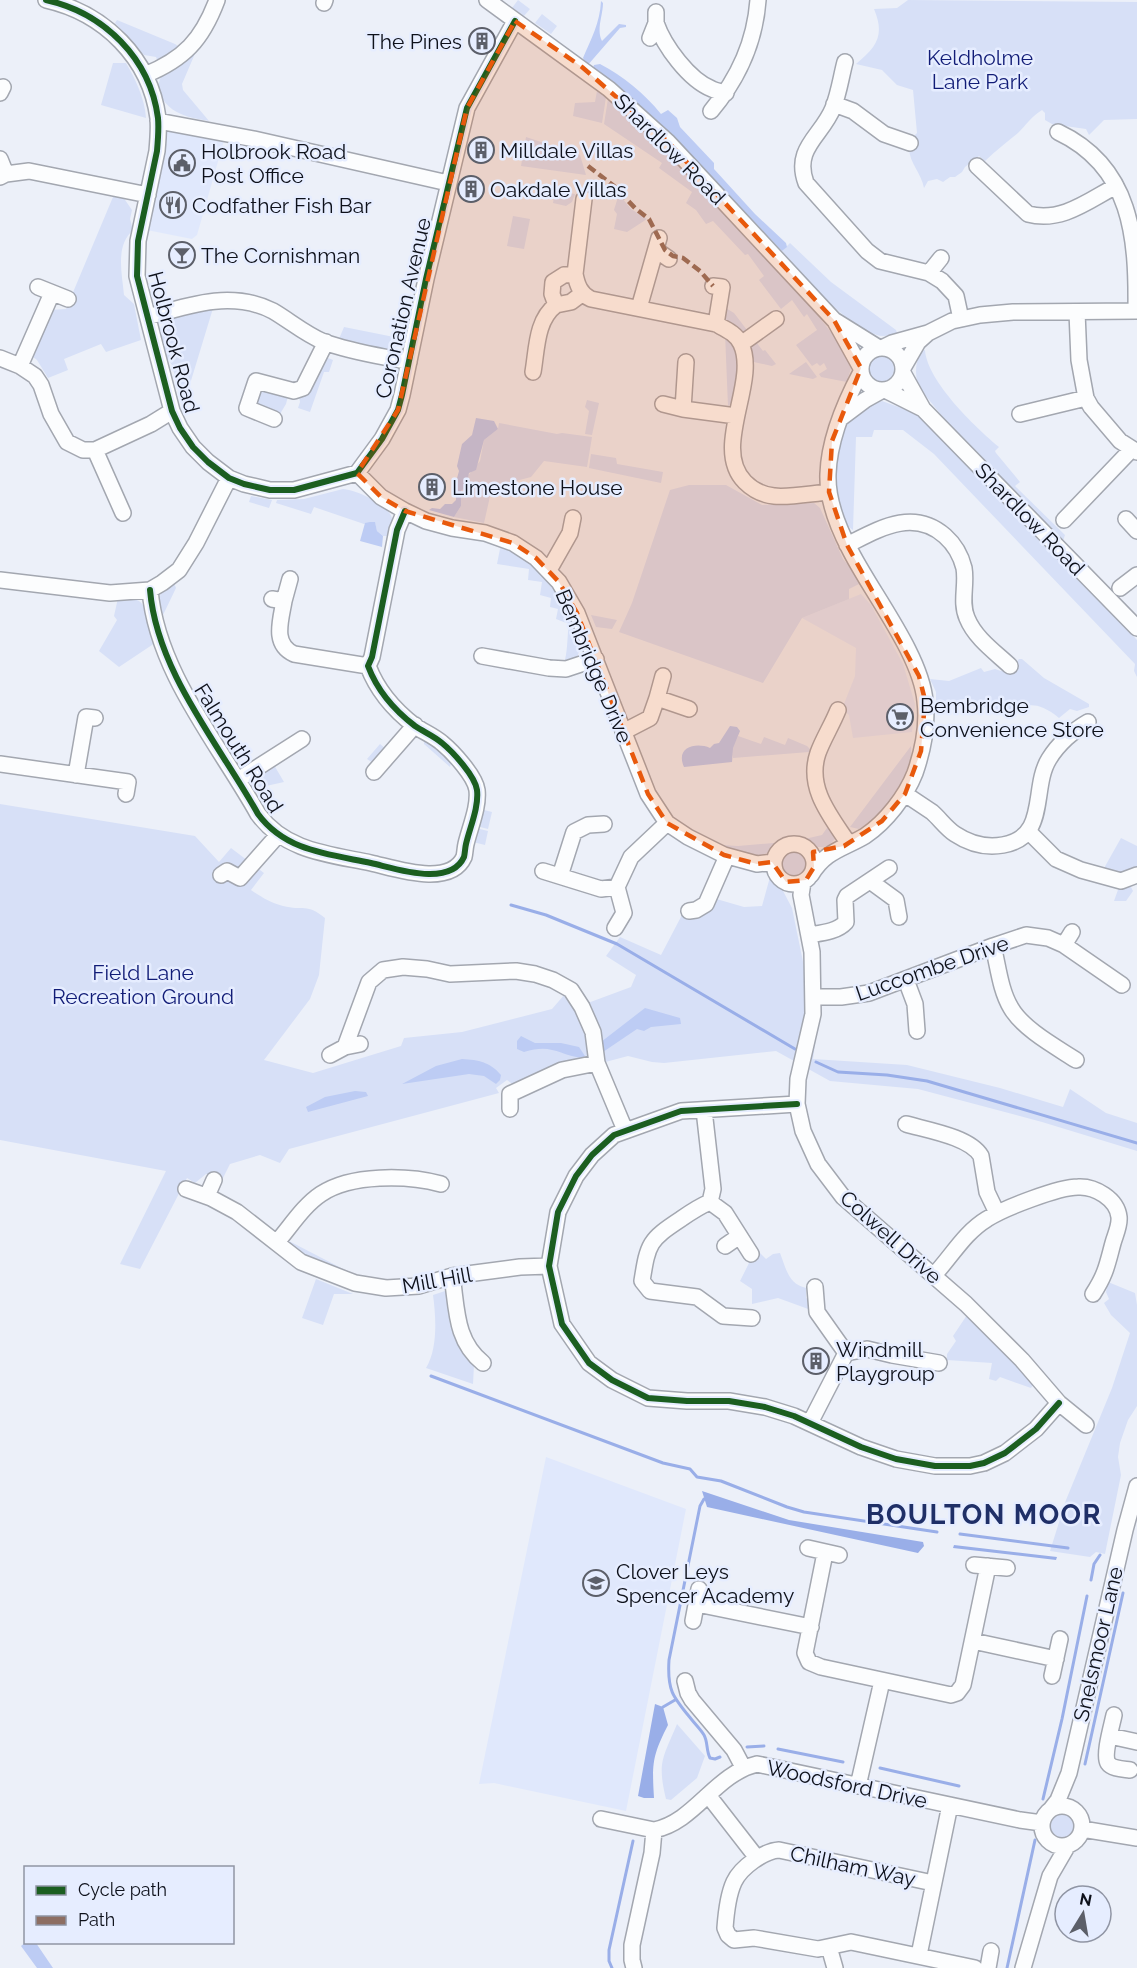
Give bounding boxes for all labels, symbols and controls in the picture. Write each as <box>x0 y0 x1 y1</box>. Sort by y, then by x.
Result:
building icon: The Pines <box>467 26 497 56</box>
place label: The Pines <box>367 29 462 54</box>
park label: Keldholme Lane Park <box>927 45 1033 94</box>
street label: Shardlow Road <box>609 88 731 210</box>
building icon: Milldale Villas <box>466 135 496 165</box>
place label: Milldale Villas <box>500 138 633 163</box>
place label: Holbrook Road Post Office <box>201 139 346 188</box>
public building icon: Holbrook Road Post Office <box>167 148 197 178</box>
building icon: Oakdale Villas <box>456 174 486 204</box>
place label: Oakdale Villas <box>490 177 627 202</box>
restaurant icon: Codfather Fish Bar <box>158 190 188 220</box>
place label: Codfather Fish Bar <box>192 193 372 218</box>
street label: Coronation Avenue <box>370 215 436 401</box>
bar icon: The Cornishman <box>167 240 197 270</box>
place label: The Cornishman <box>201 243 360 268</box>
street label: Holbrook Road <box>143 269 205 415</box>
street label: Shardlow Road <box>970 458 1090 580</box>
building icon: Limestone House <box>417 472 447 502</box>
place label: Limestone House <box>452 475 623 500</box>
street label: Bembridge Drive <box>550 585 638 747</box>
street label: Falmouth Road <box>189 679 289 817</box>
place label: Bembridge Convenience Store <box>920 693 1104 742</box>
supermarket icon: Bembridge Convenience Store <box>885 702 915 732</box>
street label: Luccombe Drive <box>852 930 1012 1006</box>
park label: Field Lane Recreation Ground <box>52 960 234 1009</box>
street label: Colwell Drive <box>835 1185 947 1289</box>
street label: Mill Hill <box>400 1262 474 1298</box>
place label: Windmill Playgroup <box>836 1337 935 1386</box>
building icon: Windmill Playgroup <box>801 1346 831 1376</box>
district label: BOULTON MOOR <box>866 1499 1102 1530</box>
place label: Clover Leys Spencer Academy <box>616 1559 794 1608</box>
street label: Snelsmoor Lane <box>1068 1564 1128 1724</box>
school or university icon: Clover Leys Spencer Academy <box>581 1568 611 1598</box>
street label: Woodsford Drive <box>764 1755 930 1813</box>
street label: Chilham Way <box>788 1840 918 1892</box>
legend <box>24 1866 234 1944</box>
text: Cycle path <box>78 1879 167 1900</box>
north arrow <box>1053 1884 1113 1944</box>
text: N <box>1078 1889 1094 1910</box>
text: Path <box>78 1909 115 1930</box>

